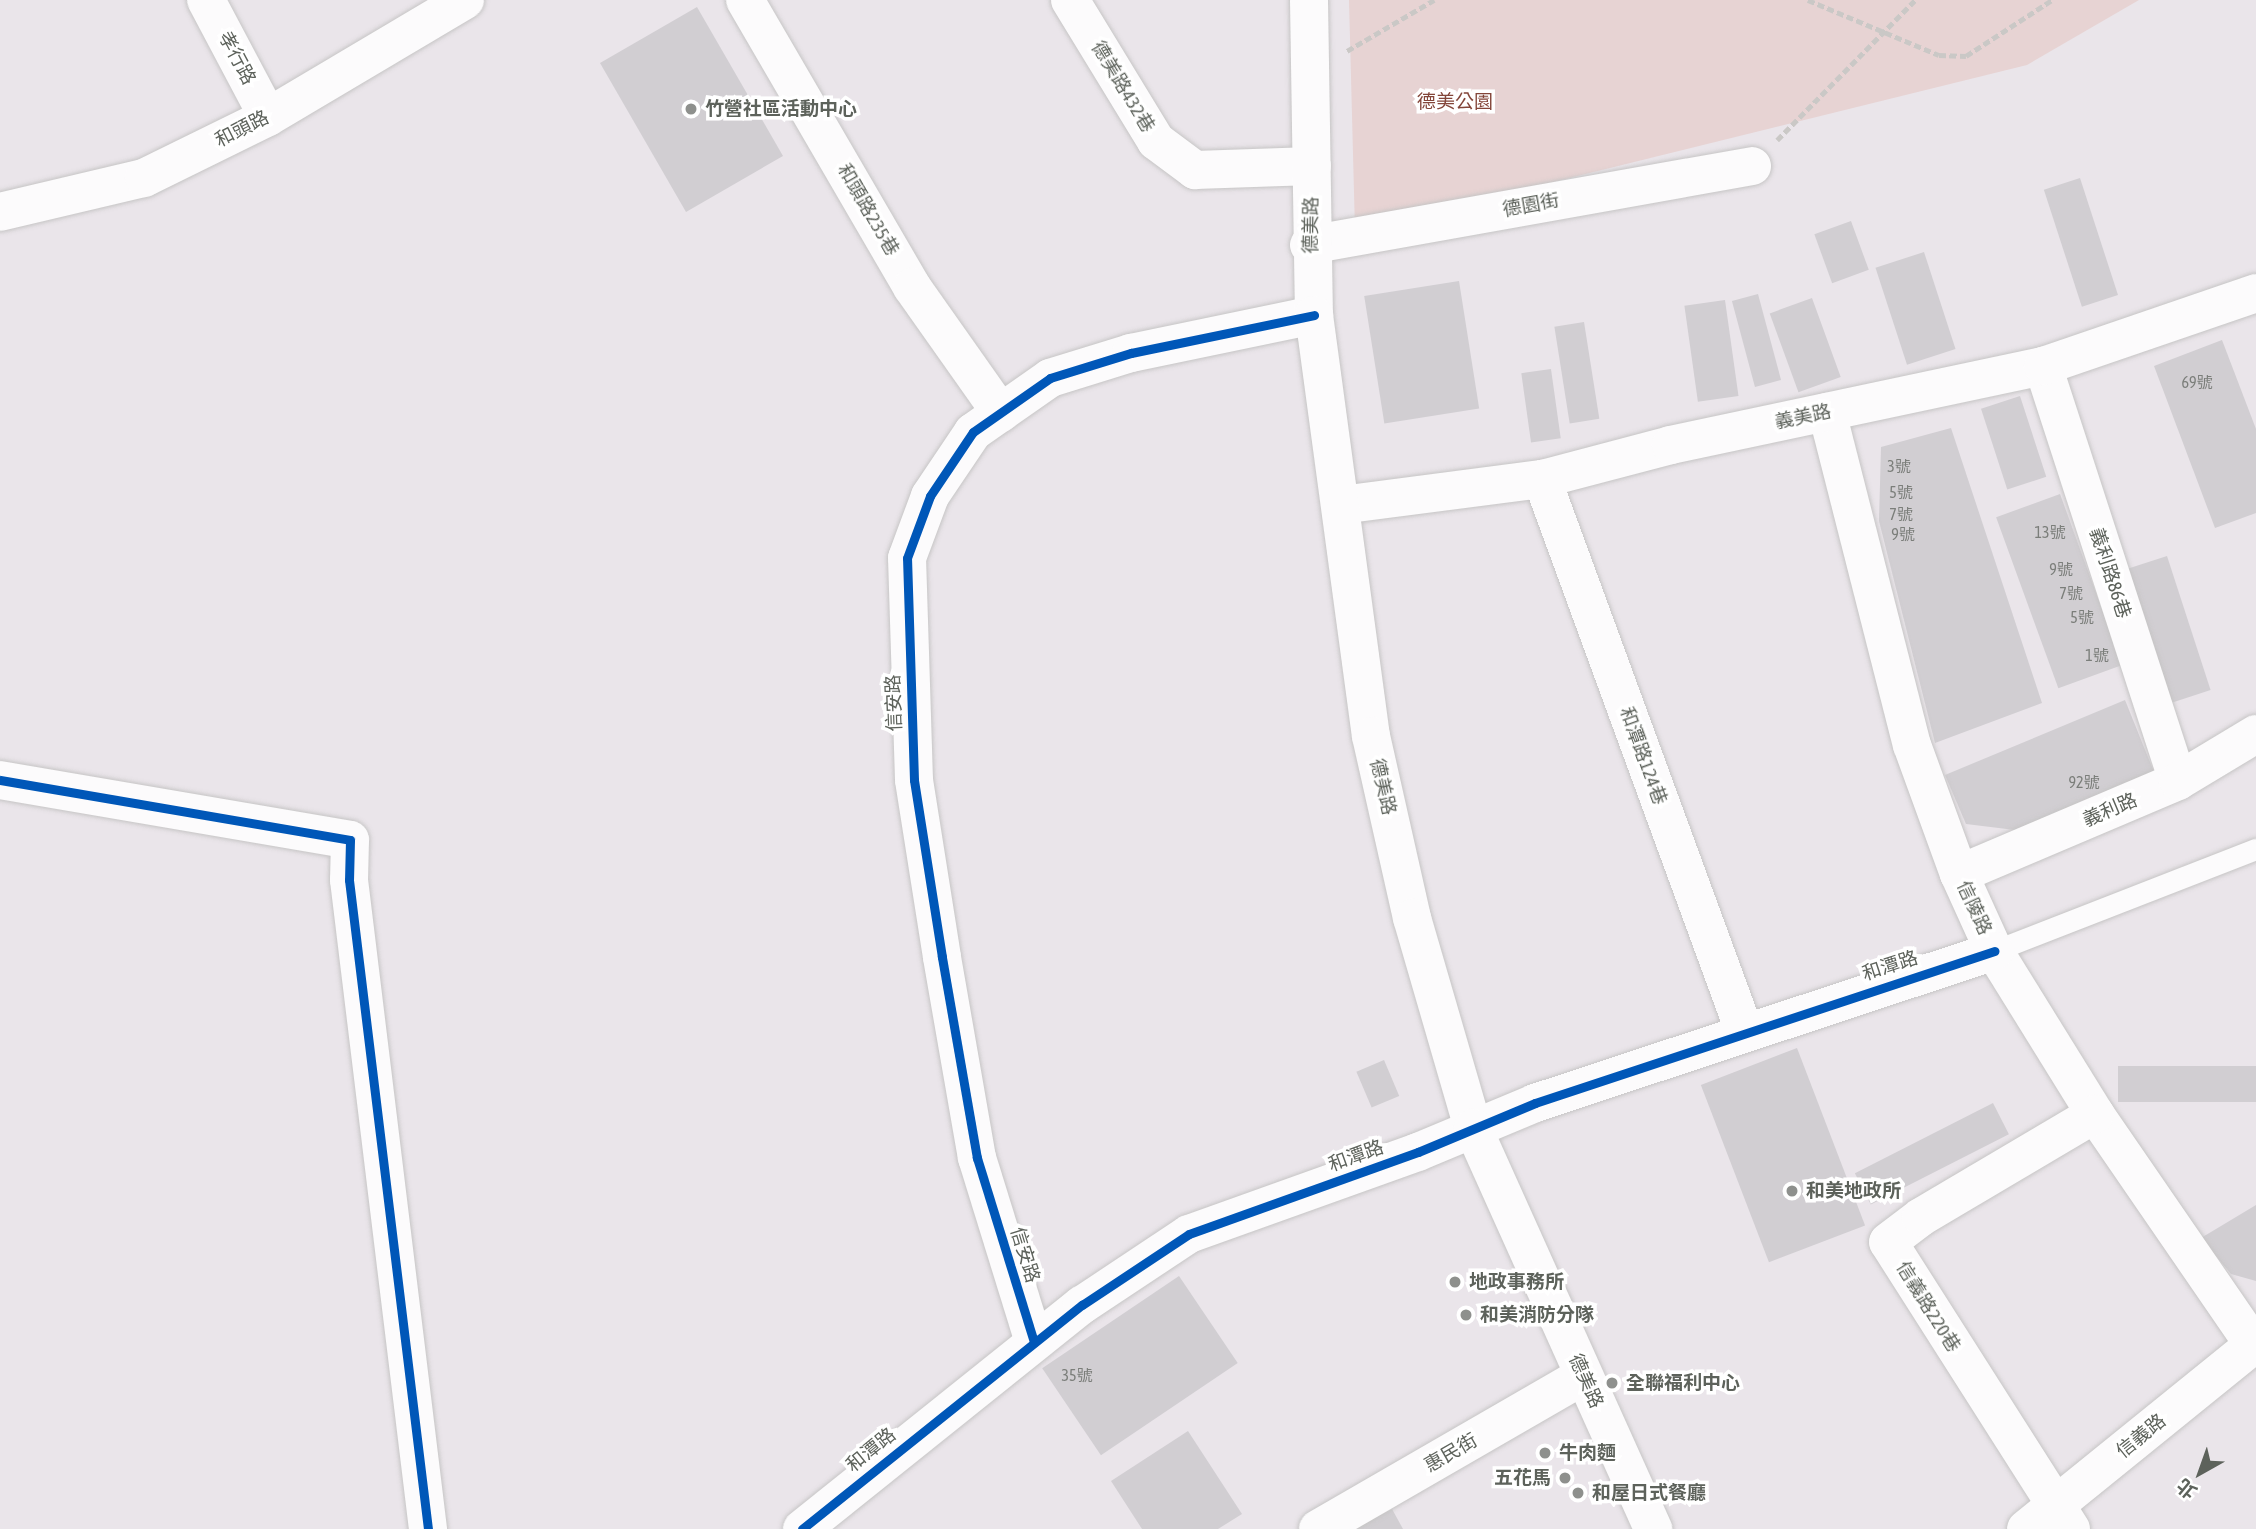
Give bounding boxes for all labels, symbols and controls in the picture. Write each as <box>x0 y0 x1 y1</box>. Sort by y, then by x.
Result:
street label: 孝行路 <box>214 27 260 89</box>
street label: 德美路432巷 <box>1087 37 1159 137</box>
park label: 德美公園 <box>1417 91 1493 113</box>
place label: 竹營社區活動中心 <box>705 98 857 120</box>
marker: 竹營社區活動中心 <box>683 101 699 117</box>
street label: 和頭路 <box>211 106 273 152</box>
street label: 和頭路235巷 <box>832 160 904 260</box>
street label: 德園街 <box>1501 189 1561 221</box>
street label: 德美路 <box>1299 196 1323 254</box>
house number: 69號 <box>2181 372 2213 392</box>
street label: 義美路 <box>1773 400 1833 434</box>
house number: 3號 <box>1887 456 1911 476</box>
house number: 5號 <box>1889 482 1913 502</box>
house number: 7號 <box>1889 504 1913 524</box>
house number: 13號 <box>2034 522 2066 542</box>
house number: 9號 <box>1891 524 1915 544</box>
street label: 義利路86巷 <box>2085 525 2135 621</box>
house number: 9號 <box>2049 559 2073 579</box>
house number: 7號 <box>2059 583 2083 603</box>
house number: 5號 <box>2070 607 2094 627</box>
house number: 1號 <box>2085 645 2109 665</box>
street label: 信安路 <box>882 674 906 732</box>
street label: 和潭路124巷 <box>1615 704 1671 808</box>
street label: 德美路 <box>1365 757 1401 817</box>
house number: 92號 <box>2068 772 2100 792</box>
street label: 義利路 <box>2079 788 2141 832</box>
street label: 信陵路 <box>1952 877 1996 939</box>
street label: 和潭路 <box>1859 946 1921 986</box>
street label: 和潭路 <box>1325 1136 1387 1176</box>
place label: 和美地政所 <box>1806 1180 1901 1202</box>
marker: 和美地政所 <box>1784 1183 1800 1199</box>
street label: 信安路 <box>1006 1224 1044 1286</box>
street label: 信義路220巷 <box>1891 1257 1965 1357</box>
place label: 地政事務所 <box>1469 1271 1564 1293</box>
marker: 地政事務所 <box>1447 1274 1463 1290</box>
place label: 和美消防分隊 <box>1480 1304 1594 1326</box>
marker: 和美消防分隊 <box>1458 1307 1474 1323</box>
street label: 德美路 <box>1564 1350 1608 1412</box>
house number: 35號 <box>1061 1365 1093 1385</box>
place label: 全聯福利中心 <box>1626 1372 1740 1394</box>
marker: 全聯福利中心 <box>1604 1375 1620 1391</box>
street label: 信義路 <box>2112 1409 2170 1463</box>
street label: 和潭路 <box>842 1423 900 1477</box>
street label: 惠民街 <box>1421 1429 1481 1477</box>
north arrow <box>2165 1438 2235 1508</box>
place label: 牛肉麵 <box>1559 1442 1616 1464</box>
marker: 牛肉麵 <box>1537 1445 1553 1461</box>
place label: 五花馬 <box>1494 1467 1551 1489</box>
marker: 五花馬 <box>1557 1470 1573 1486</box>
text: 北 <box>2172 1475 2201 1504</box>
place label: 和屋日式餐廳 <box>1592 1482 1706 1504</box>
marker: 和屋日式餐廳 <box>1570 1485 1586 1501</box>

